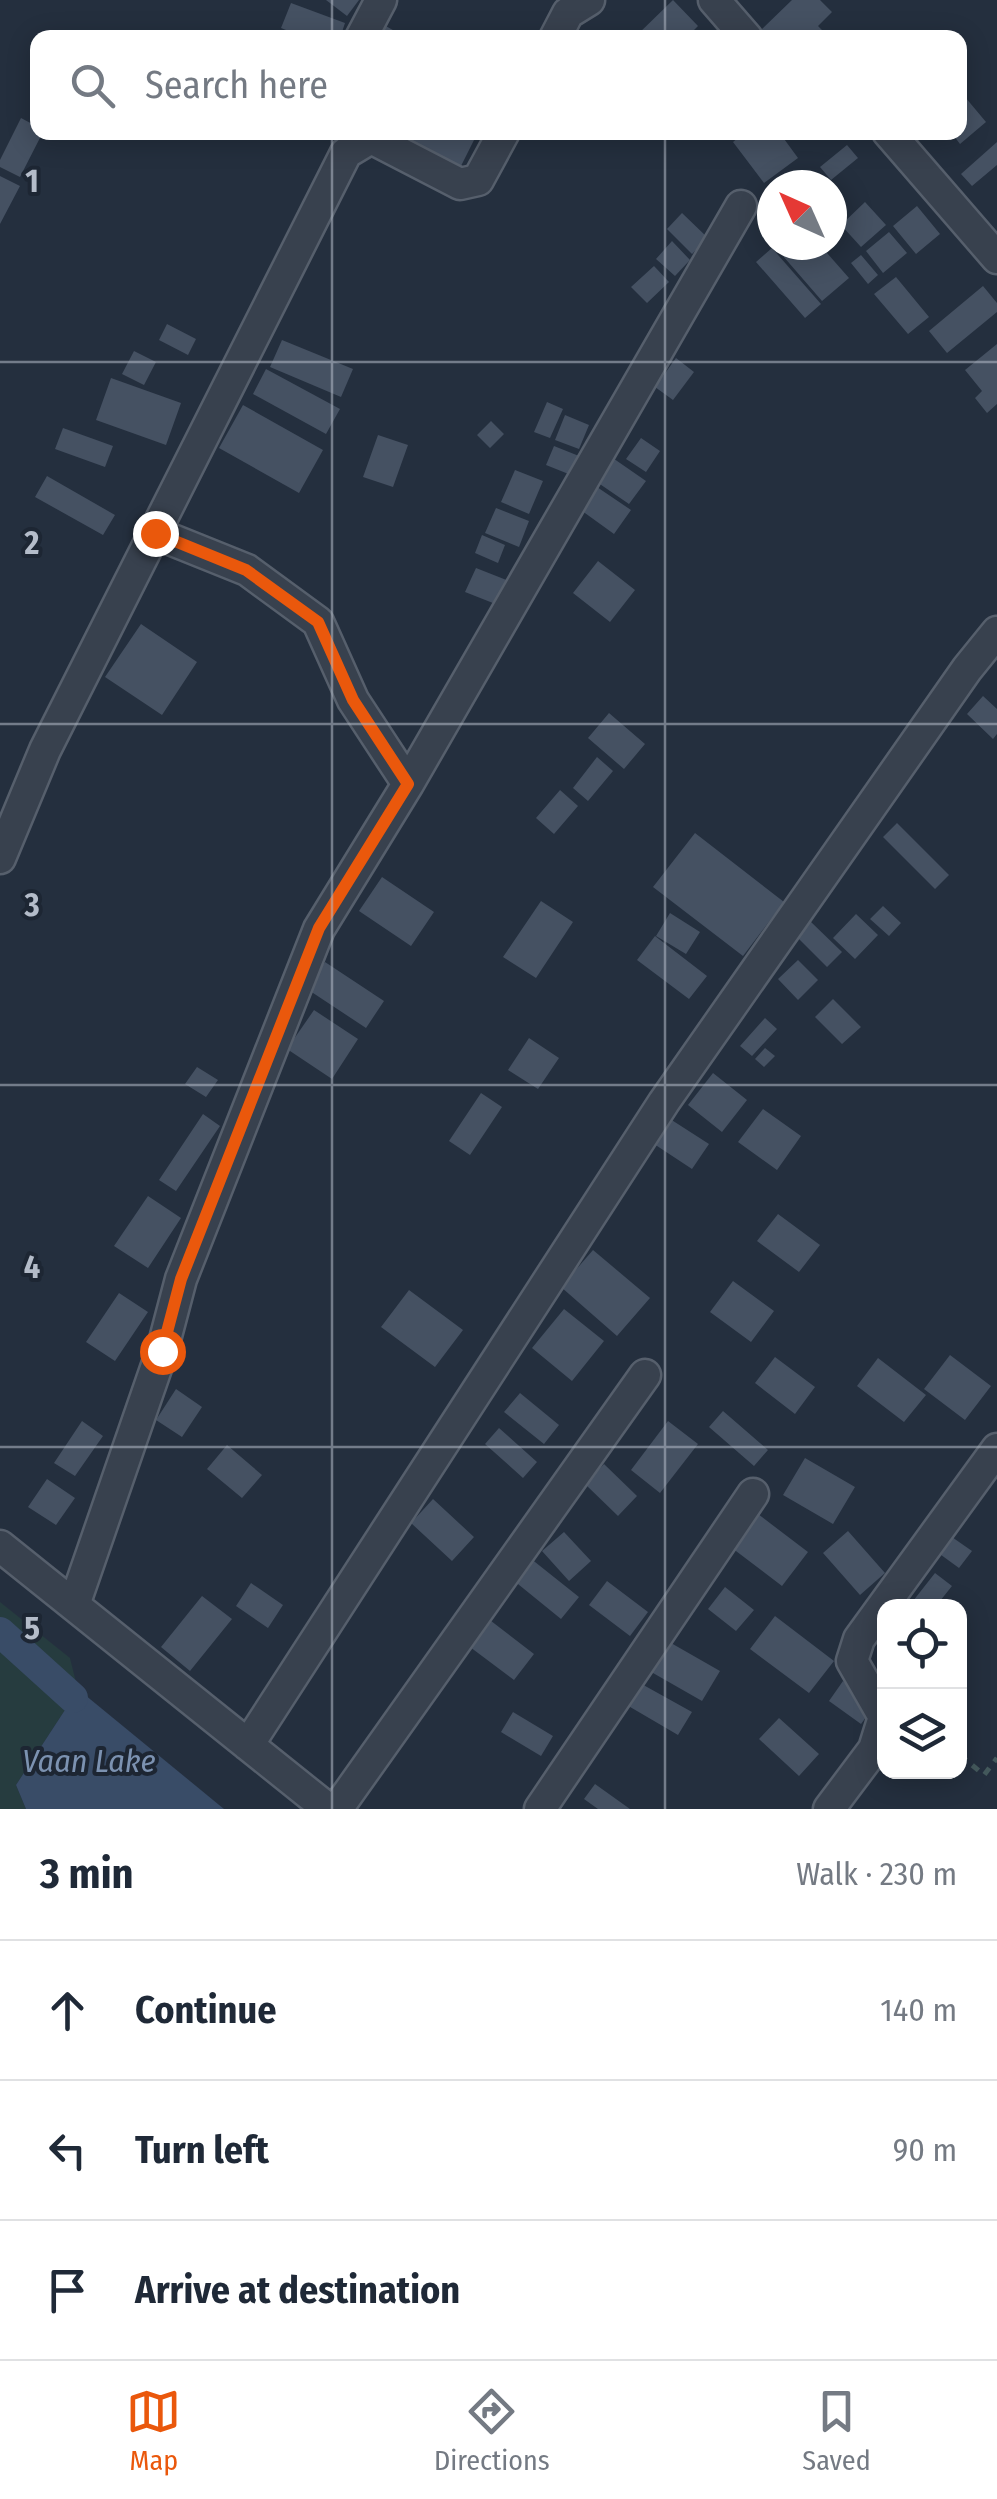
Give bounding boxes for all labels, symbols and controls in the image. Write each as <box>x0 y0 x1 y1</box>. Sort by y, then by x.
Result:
search box <box>30 30 967 140</box>
icon: search <box>65 58 120 113</box>
text: Search here <box>145 62 328 108</box>
text: 1 <box>25 162 39 200</box>
north arrow <box>757 170 847 260</box>
route end <box>133 511 179 557</box>
text: 2 <box>24 524 40 562</box>
text: 3 <box>23 886 40 924</box>
text: 4 <box>24 1248 40 1286</box>
route start <box>140 1329 186 1375</box>
map controls <box>877 1599 967 1779</box>
button: locate <box>877 1599 967 1689</box>
text: 5 <box>24 1609 40 1647</box>
button: layers <box>877 1689 967 1779</box>
water label: Vaan Lake <box>22 1742 156 1780</box>
text: 3 min <box>40 1849 134 1899</box>
text: Walk · 230 m <box>796 1855 957 1893</box>
icon: ahead <box>40 1983 95 2038</box>
text: Continue <box>135 1987 276 2033</box>
text: 140 m <box>880 1991 957 2029</box>
icon: left <box>40 2123 95 2178</box>
text: Turn left <box>135 2127 269 2173</box>
text: 90 m <box>893 2131 957 2169</box>
icon: arrive <box>40 2263 95 2318</box>
text: Arrive at destination <box>135 2267 460 2313</box>
tab: Map <box>126 2384 181 2477</box>
tab: Directions <box>434 2384 550 2477</box>
tab: Saved <box>802 2384 871 2477</box>

